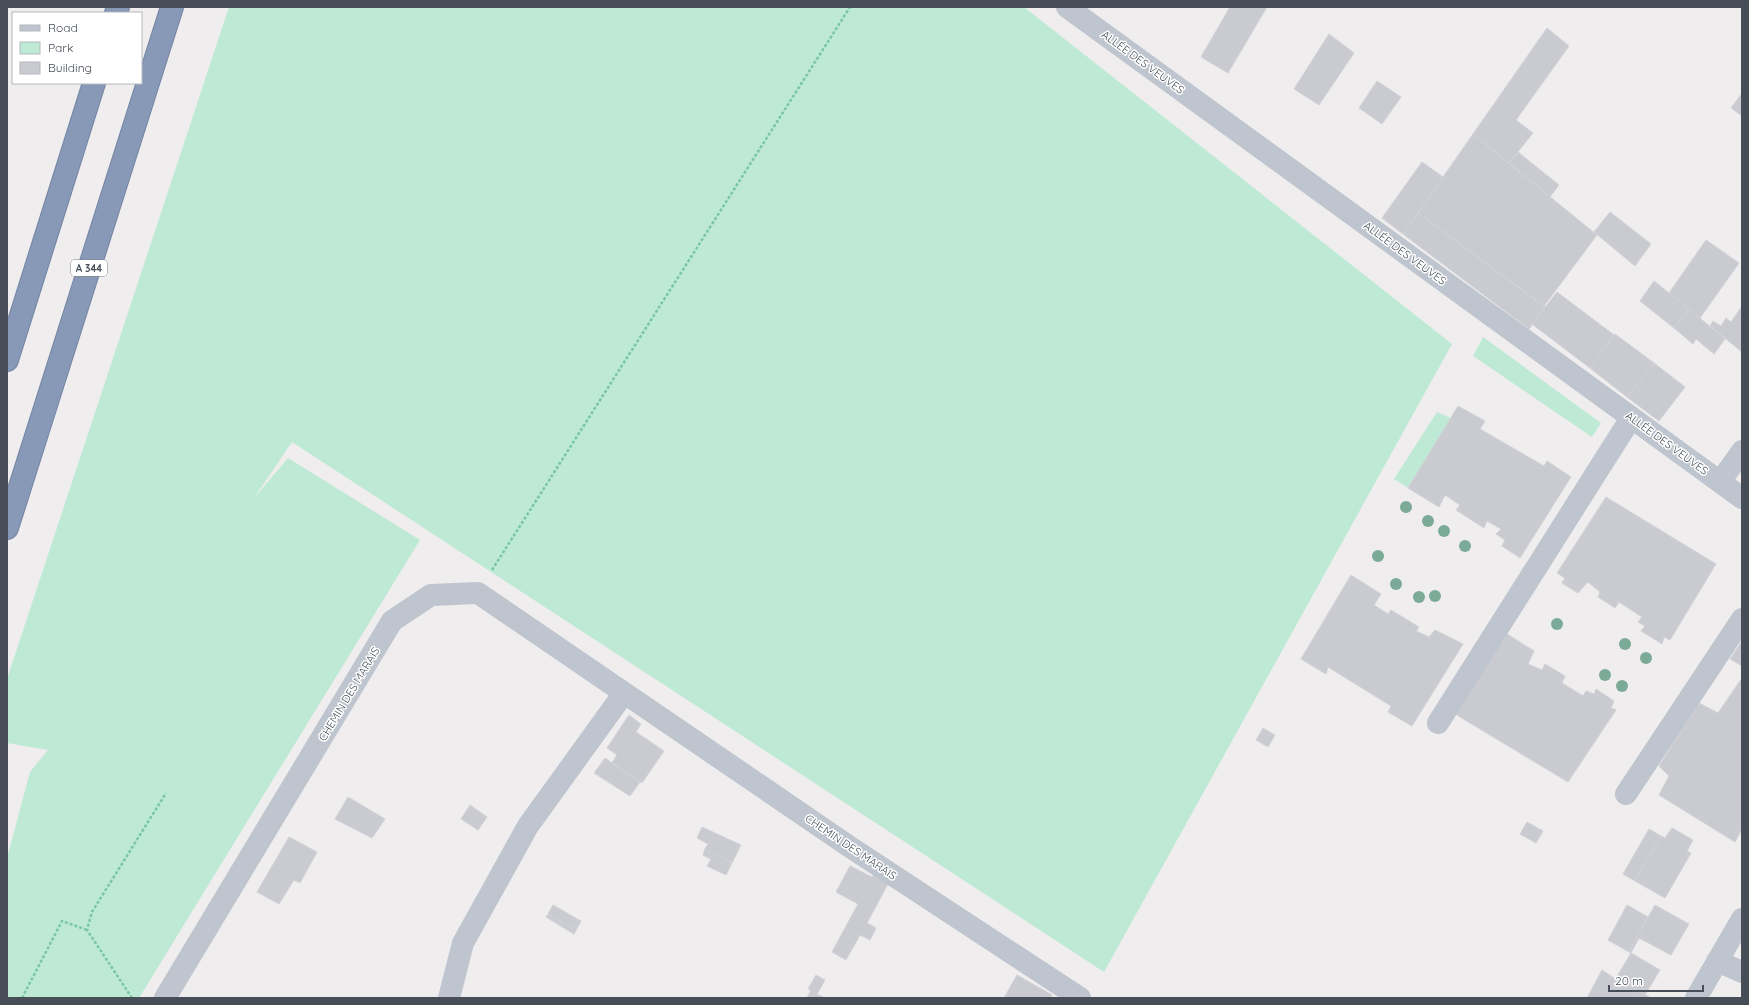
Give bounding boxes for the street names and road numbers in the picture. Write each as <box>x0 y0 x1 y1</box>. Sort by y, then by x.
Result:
street label: ALLÉE DES VEUVES <box>1099 27 1187 97</box>
street label: ALLÉE DES VEUVES <box>1361 218 1449 288</box>
road number: A 344 <box>71 260 107 276</box>
street label: ALLÉE DES VEUVES <box>1623 408 1711 478</box>
street label: CHEMIN DES MARAIS <box>315 644 383 744</box>
street label: CHEMIN DES MARAIS <box>803 811 899 883</box>

